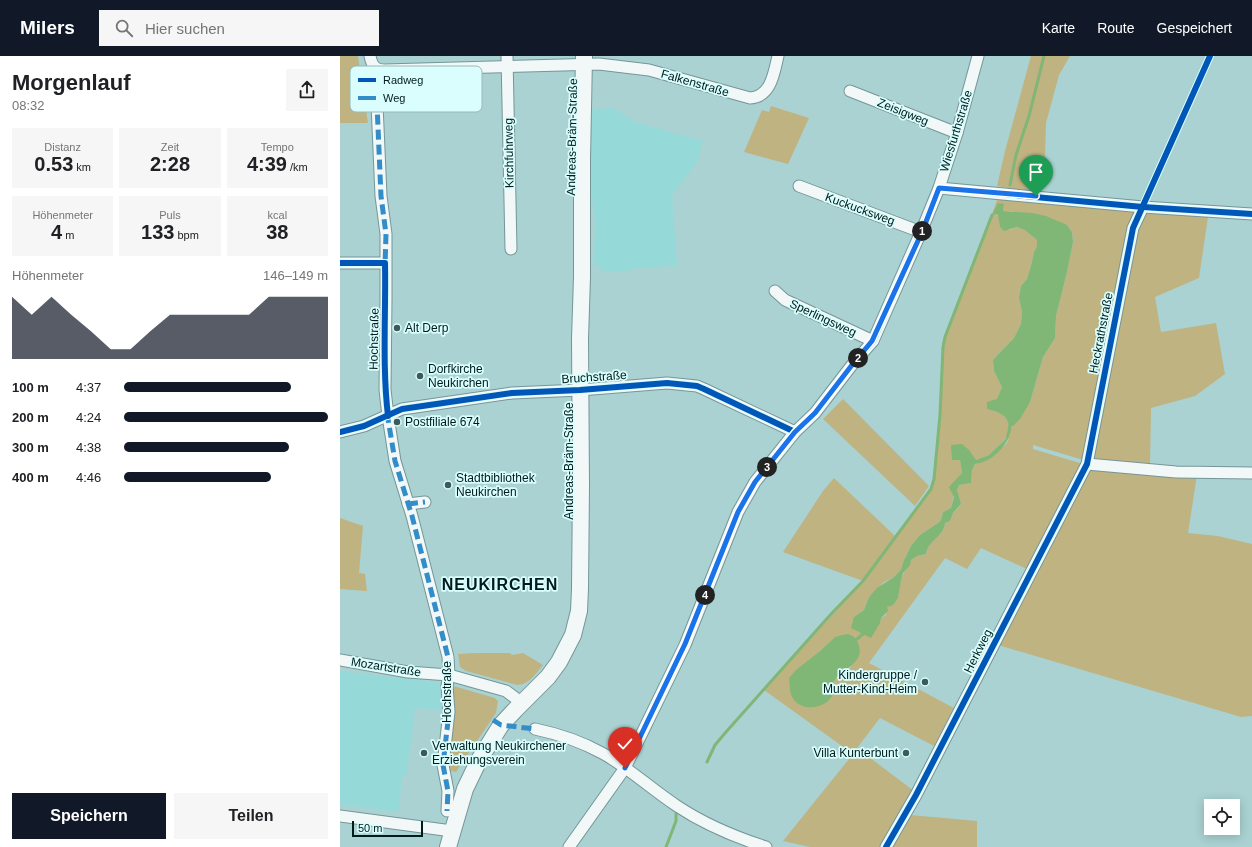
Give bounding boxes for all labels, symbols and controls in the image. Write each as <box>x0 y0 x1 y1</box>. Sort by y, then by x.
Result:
search box <box>99 10 379 46</box>
text: Milers <box>20 17 75 38</box>
icon: search <box>113 17 135 39</box>
text: Hier suchen <box>145 20 225 37</box>
text: Karte <box>1042 20 1075 36</box>
text: Route <box>1097 20 1135 36</box>
text: Gespeichert <box>1157 20 1232 36</box>
legend <box>350 66 482 112</box>
street label: Falkenstraße <box>659 67 731 99</box>
button: share <box>286 69 328 111</box>
text: Morgenlauf <box>12 70 131 95</box>
text: Radweg <box>383 74 423 86</box>
street label: Andreas-Bräm-Straße <box>564 78 580 196</box>
street label: Wiesfurthstraße <box>937 88 975 174</box>
text: Weg <box>383 92 405 104</box>
street label: Zeisigweg <box>875 95 931 129</box>
text: 08:32 <box>12 98 45 113</box>
street label: Kirchfuhrweg <box>501 118 517 188</box>
text: Distanz <box>44 141 81 153</box>
text: Zeit <box>161 141 179 153</box>
text: Tempo <box>261 141 294 153</box>
text: 0.53 <box>34 153 73 175</box>
text: 2:28 <box>150 153 190 175</box>
text: 4:39 <box>247 153 287 175</box>
pin <box>1019 155 1053 196</box>
text: km <box>73 161 91 173</box>
text: /km <box>287 161 308 173</box>
icon: arrive <box>1025 161 1047 183</box>
street label: Kuckucksweg <box>823 190 897 228</box>
text: Höhenmeter <box>32 209 93 221</box>
text: Puls <box>159 209 181 221</box>
text: kcal <box>268 209 287 221</box>
text: 4 <box>51 221 62 243</box>
text: 133 <box>141 221 174 243</box>
text: 38 <box>266 221 288 243</box>
pin: 1 <box>912 221 932 241</box>
text: 1 <box>919 225 925 237</box>
text: m <box>62 229 74 241</box>
text: bpm <box>174 229 199 241</box>
text: Höhenmeter <box>12 268 84 283</box>
text: 146–149 m <box>263 268 328 283</box>
street label: Heckrathstraße <box>1086 291 1116 375</box>
street label: Sperlingsweg <box>787 296 859 340</box>
street label: Hochstraße <box>366 308 382 370</box>
place label: Alt Derp <box>405 321 449 335</box>
marker: Alt Derp <box>392 323 402 333</box>
pin: 2 <box>848 348 868 368</box>
text: 2 <box>855 352 861 364</box>
place label: Dorfkirche Neukirchen <box>428 362 489 390</box>
street label: Bruchstraße <box>561 368 627 386</box>
marker: Dorfkirche Neukirchen <box>415 371 425 381</box>
text: 100 m <box>12 380 49 395</box>
text: 4:37 <box>76 380 101 395</box>
street label: Andreas-Bräm-Straße <box>562 402 576 520</box>
text: 200 m <box>12 410 49 425</box>
text: 4:24 <box>76 410 101 425</box>
place label: Postfiliale 674 <box>405 415 480 429</box>
marker: Postfiliale 674 <box>392 417 402 427</box>
text: 300 m <box>12 440 49 455</box>
text: 4:38 <box>76 440 101 455</box>
pin: 3 <box>757 457 777 477</box>
text: 3 <box>764 461 770 473</box>
text: 400 m <box>12 470 49 485</box>
text: 4:46 <box>76 470 101 485</box>
place label: Stadtbibliothek Neukirchen <box>456 471 536 499</box>
marker: Stadtbibliothek Neukirchen <box>443 480 453 490</box>
district label: NEUKIRCHEN <box>442 576 558 593</box>
pin: 4 <box>695 585 715 605</box>
text: 4 <box>702 589 708 601</box>
street label: Herkweg <box>961 627 995 675</box>
street label: Mozartstraße <box>350 655 422 679</box>
street label: Hochstraße <box>440 661 454 723</box>
place label: Kindergruppe / Mutter-Kind-Heim <box>823 668 918 696</box>
marker: Kindergruppe / Mutter-Kind-Heim <box>920 677 930 687</box>
pin <box>608 727 642 768</box>
icon: check <box>614 733 636 755</box>
place label: Verwaltung Neukirchener Erziehungsverein <box>432 739 566 767</box>
place label: Villa Kunterbunt <box>813 746 899 760</box>
marker: Verwaltung Neukirchener Erziehungsverein <box>419 748 429 758</box>
marker: Villa Kunterbunt <box>901 748 911 758</box>
button: Speichern <box>12 793 166 839</box>
button: Teilen <box>174 793 328 839</box>
map controls <box>1204 799 1240 835</box>
button: locate <box>1204 799 1240 835</box>
scale bar <box>352 819 423 838</box>
text: 50 m <box>358 822 382 834</box>

